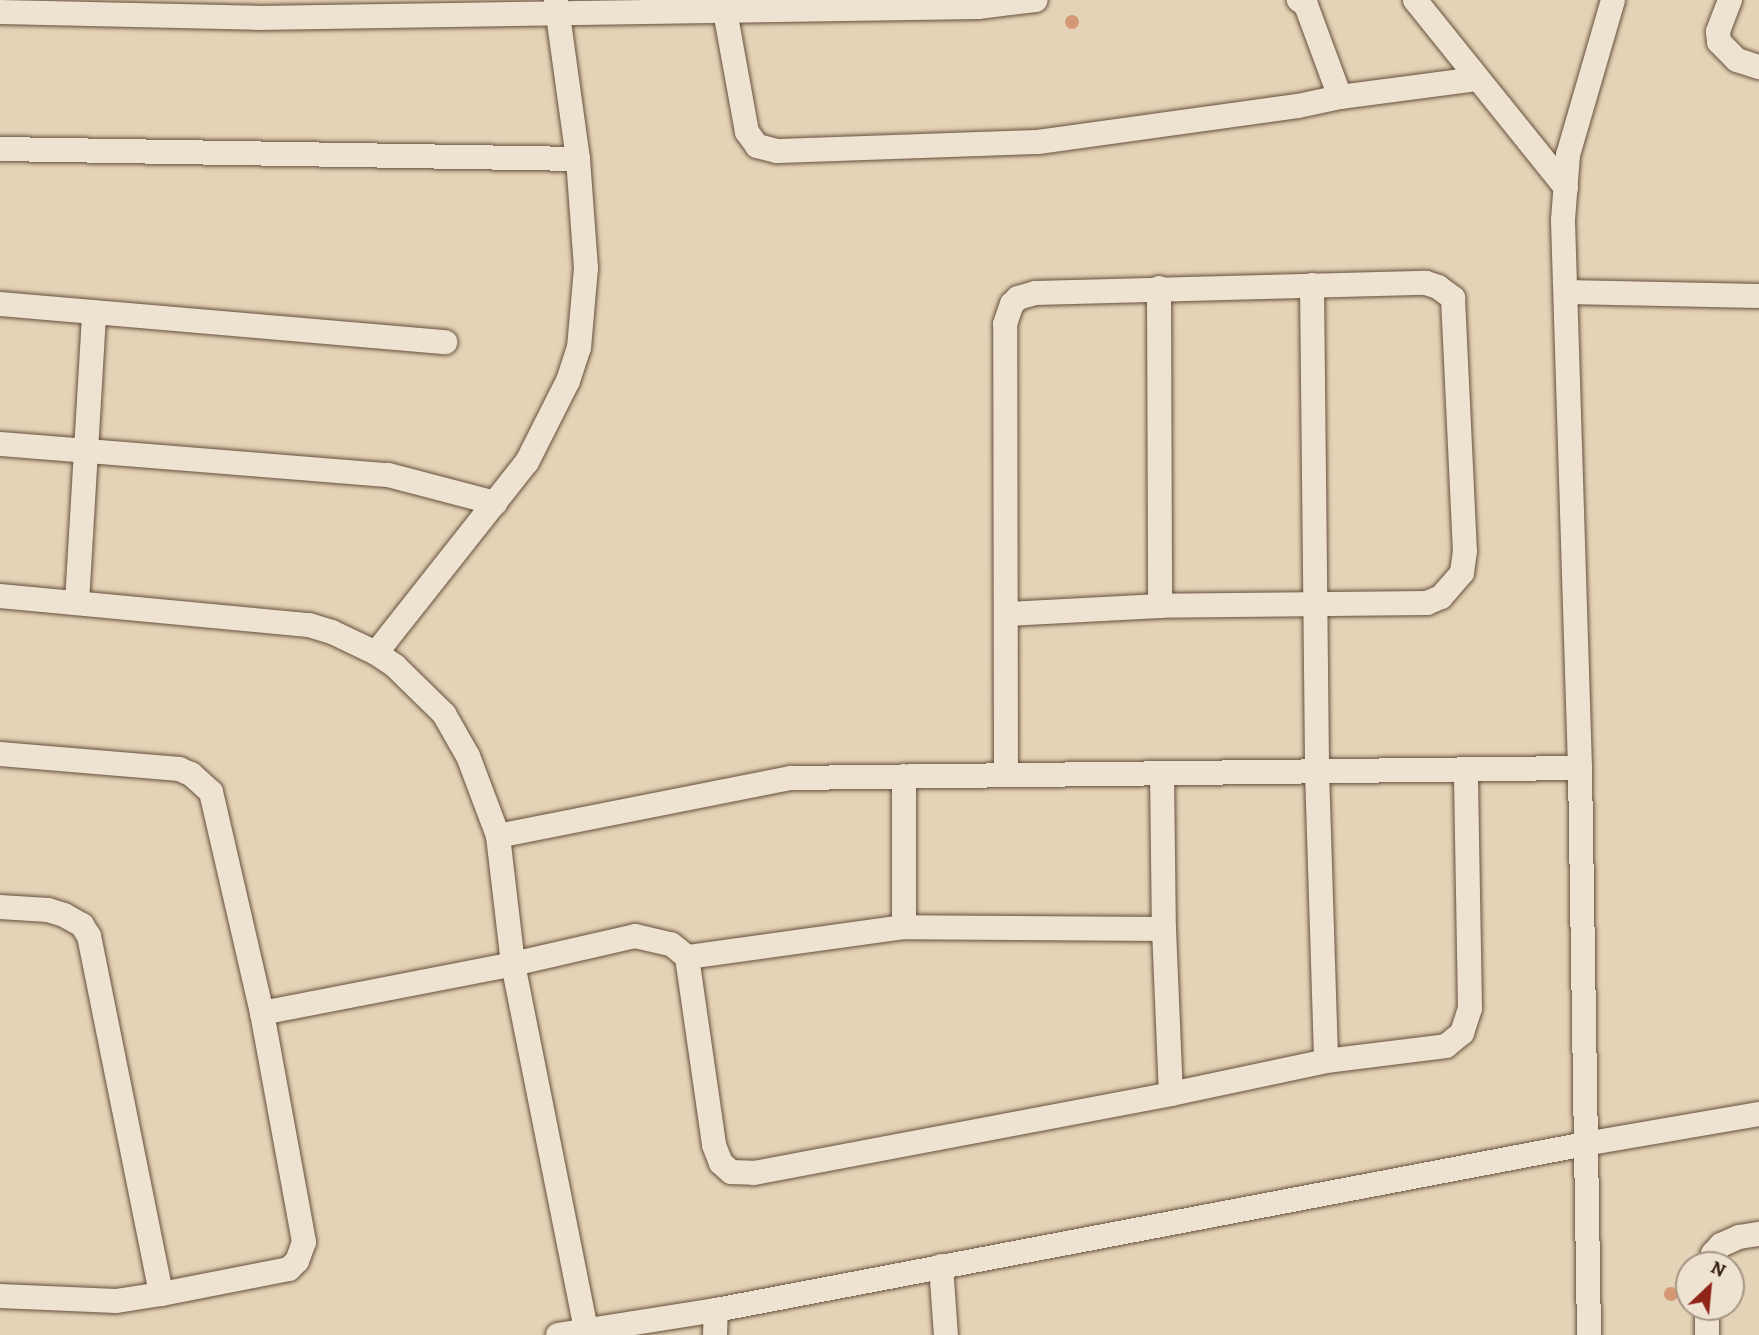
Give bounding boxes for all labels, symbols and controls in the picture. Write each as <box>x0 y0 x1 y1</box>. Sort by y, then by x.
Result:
north arrow <box>1675 1251 1745 1321</box>
text: N <box>1706 1254 1730 1284</box>

